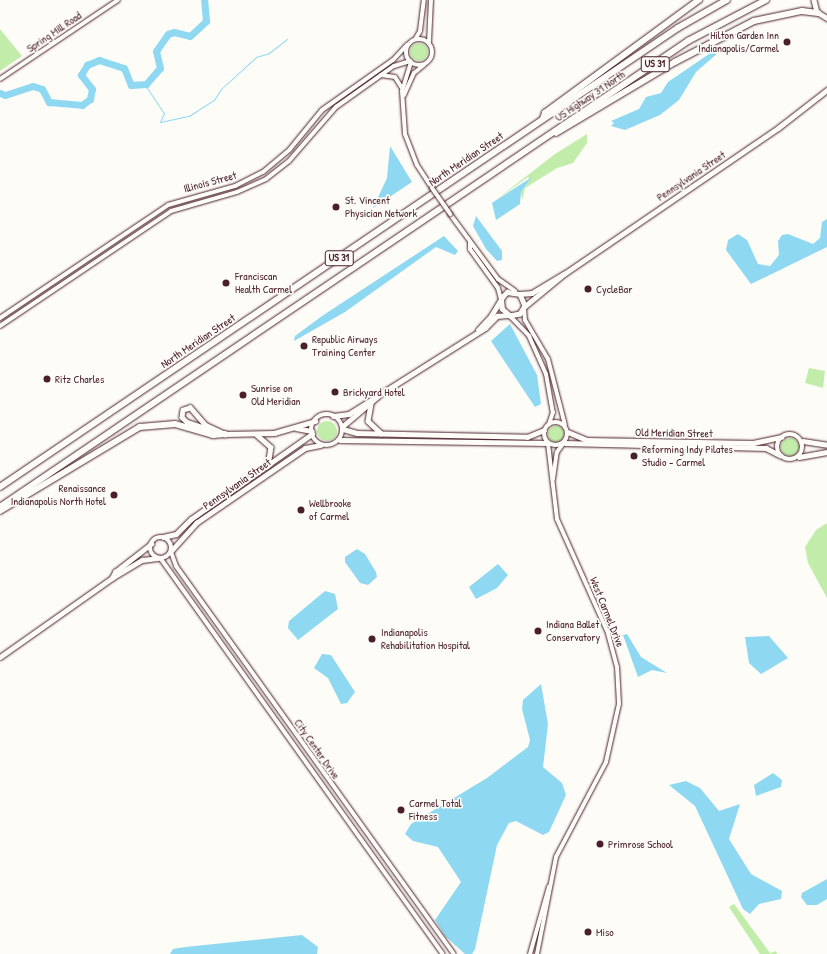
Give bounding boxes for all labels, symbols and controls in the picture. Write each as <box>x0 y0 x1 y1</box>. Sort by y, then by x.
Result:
street label: Spring Mill Road <box>24 9 84 55</box>
place label: Hilton Garden Inn Indianapolis/Carmel <box>698 29 779 55</box>
marker: Hilton Garden Inn Indianapolis/Carmel <box>782 37 792 47</box>
road number: US 31 <box>640 56 670 72</box>
street label: US Highway 31 North <box>552 68 628 124</box>
street label: North Meridian Street <box>426 129 506 189</box>
street label: Pennsylvania Street <box>654 148 728 204</box>
street label: Illinois Street <box>182 169 238 195</box>
place label: St. Vincent Physician Network <box>345 194 417 220</box>
marker: St. Vincent Physician Network <box>330 201 342 213</box>
road number: US 31 <box>324 250 354 266</box>
place label: Franciscan Health Carmel <box>235 270 292 296</box>
marker: Franciscan Health Carmel <box>220 277 232 289</box>
place label: CycleBar <box>596 282 632 296</box>
marker: CycleBar <box>583 284 593 294</box>
street label: North Meridian Street <box>158 311 238 371</box>
place label: Republic Airways Training Center <box>312 333 378 359</box>
marker: Republic Airways Training Center <box>299 341 309 351</box>
place label: Ritz Charles <box>55 372 104 386</box>
marker: Ritz Charles <box>42 374 52 384</box>
place label: Sunrise on Old Meridian <box>251 382 301 408</box>
place label: Brickyard Hotel <box>343 385 405 399</box>
marker: Brickyard Hotel <box>330 387 340 397</box>
marker: Sunrise on Old Meridian <box>238 390 248 400</box>
street label: Old Meridian Street <box>635 426 713 440</box>
place label: Reforming Indy Pilates Studio - Carmel <box>642 443 733 469</box>
marker: Reforming Indy Pilates Studio - Carmel <box>629 451 639 461</box>
street label: Pennsylvania Street <box>200 456 274 512</box>
place label: Renaissance Indianapolis North Hotel <box>11 482 106 508</box>
marker: Renaissance Indianapolis North Hotel <box>109 490 119 500</box>
place label: Wellbrooke of Carmel <box>309 497 351 523</box>
marker: Wellbrooke of Carmel <box>296 505 306 515</box>
street label: West Carmel Drive <box>587 575 627 649</box>
place label: Indiana Ballet Conservatory <box>546 618 600 644</box>
place label: Indianapolis Rehabilitation Hospital <box>381 626 470 652</box>
marker: Indiana Ballet Conservatory <box>533 626 543 636</box>
marker: Indianapolis Rehabilitation Hospital <box>366 633 378 645</box>
street label: City Center Drive <box>291 716 343 782</box>
place label: Carmel Total Fitness <box>409 797 461 823</box>
marker: Carmel Total Fitness <box>396 805 406 815</box>
place label: Primrose School <box>608 837 673 851</box>
marker: Primrose School <box>595 839 605 849</box>
place label: Miso <box>596 925 614 939</box>
marker: Miso <box>583 927 593 937</box>

